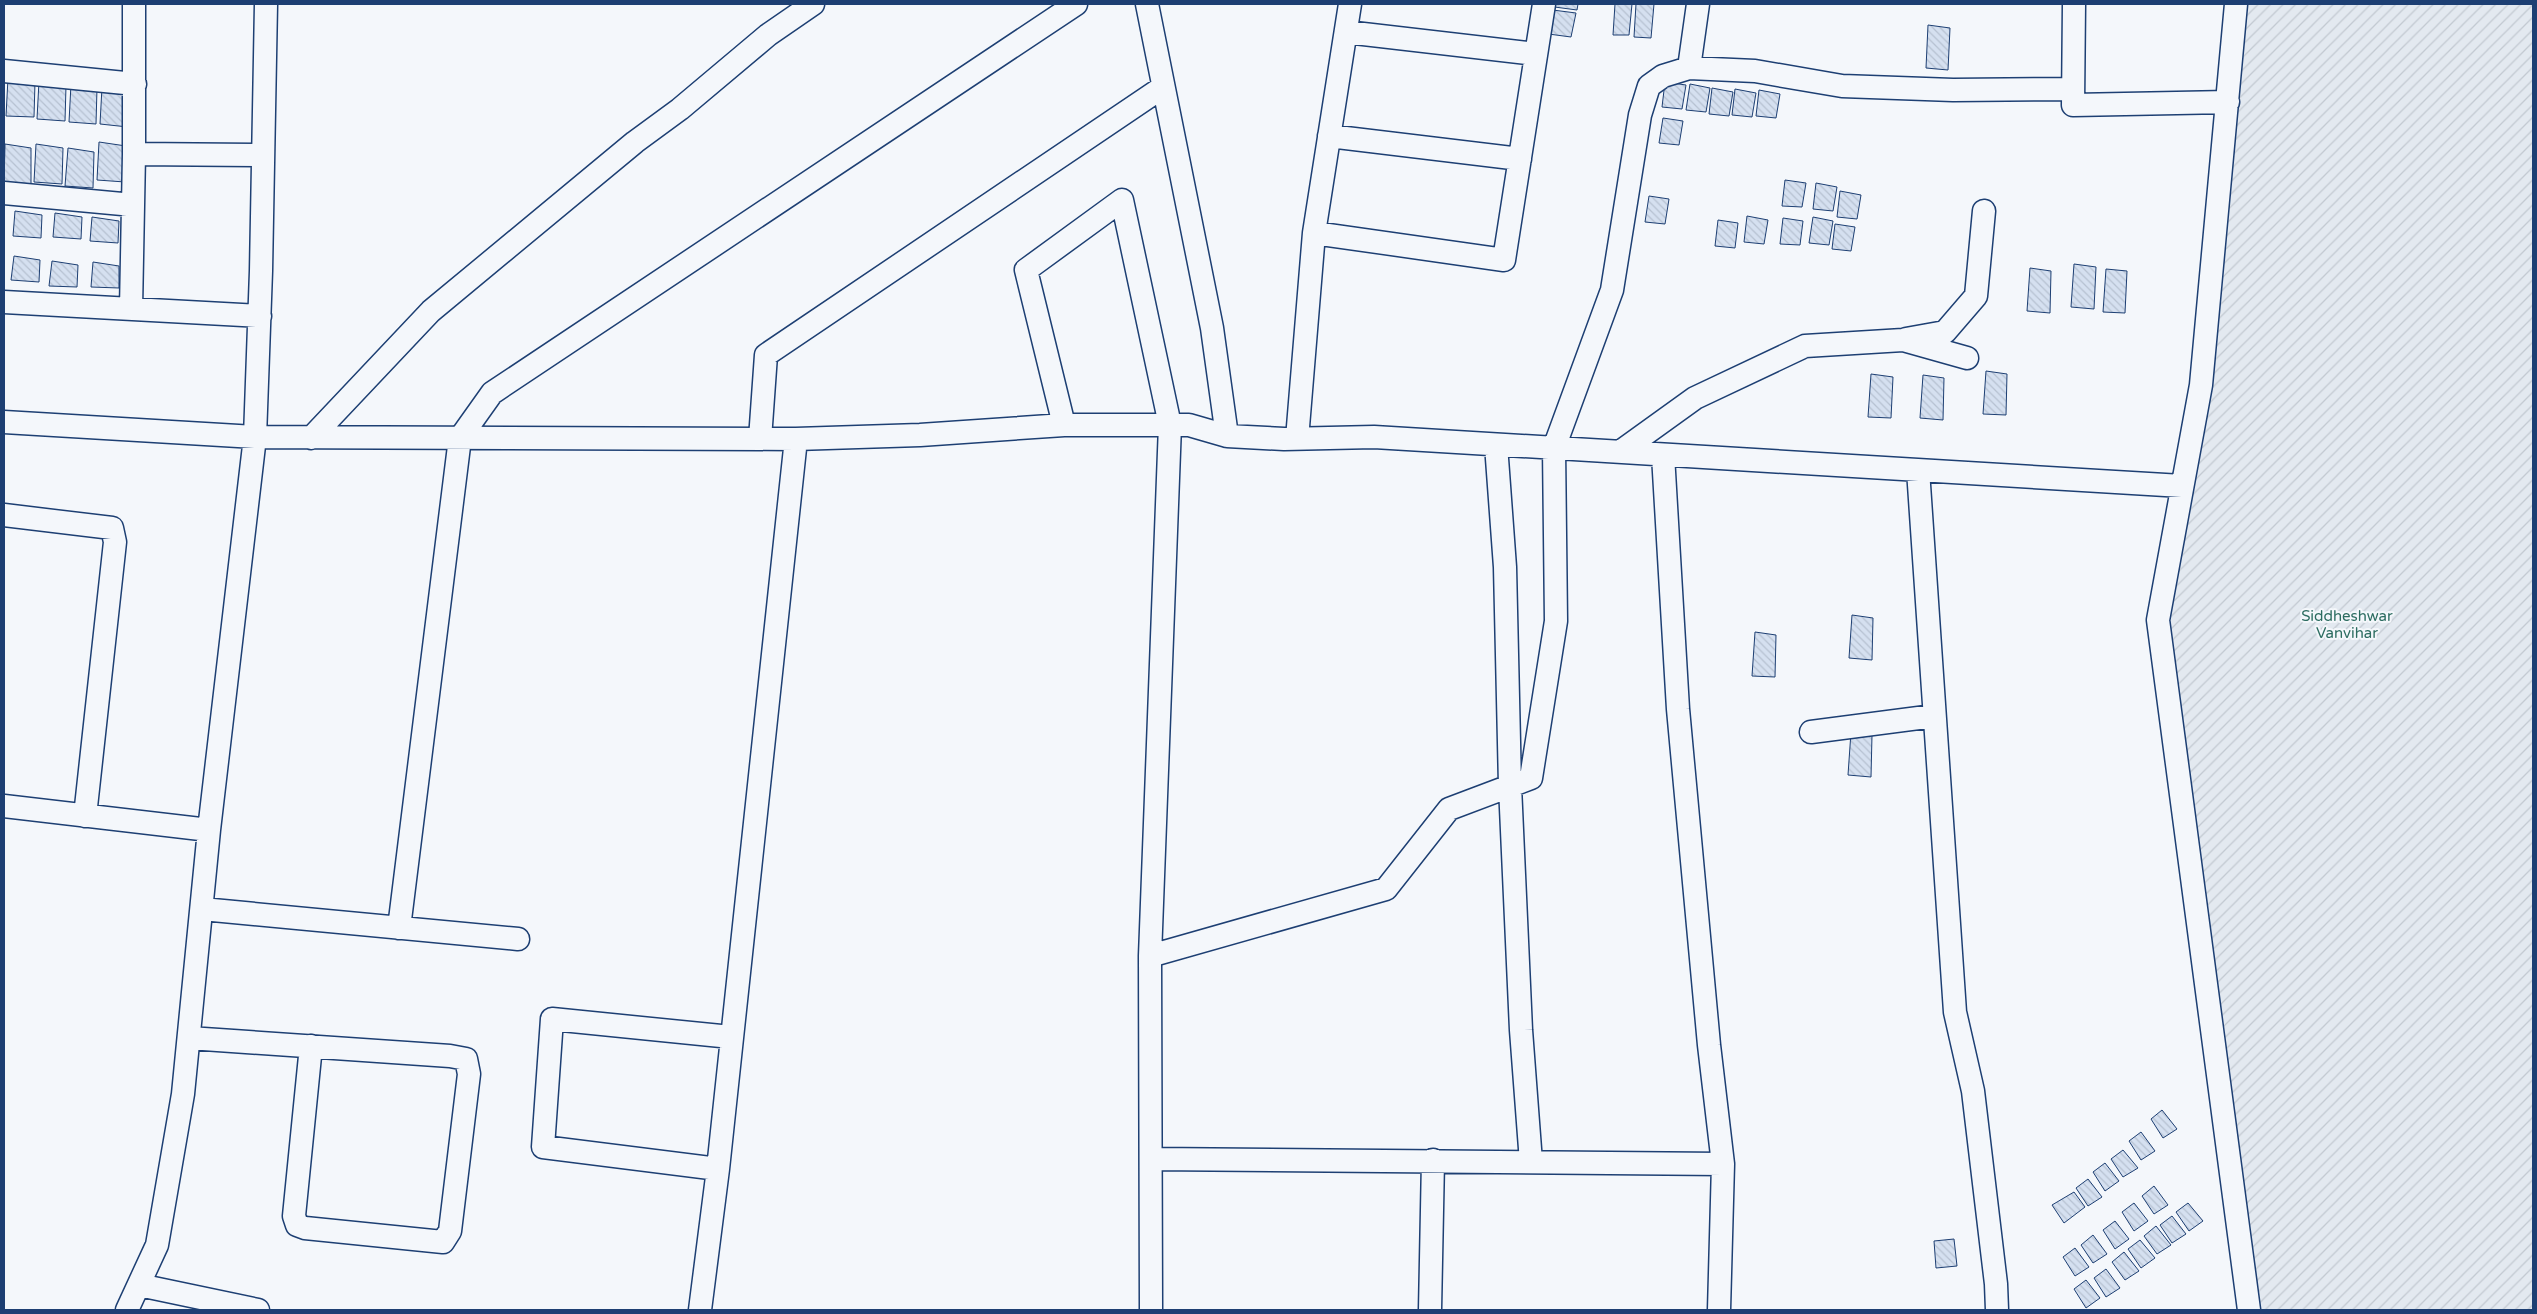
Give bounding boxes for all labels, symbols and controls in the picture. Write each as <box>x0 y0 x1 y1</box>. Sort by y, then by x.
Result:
park label: Siddheshwar Vanvihar <box>2301 607 2393 642</box>

